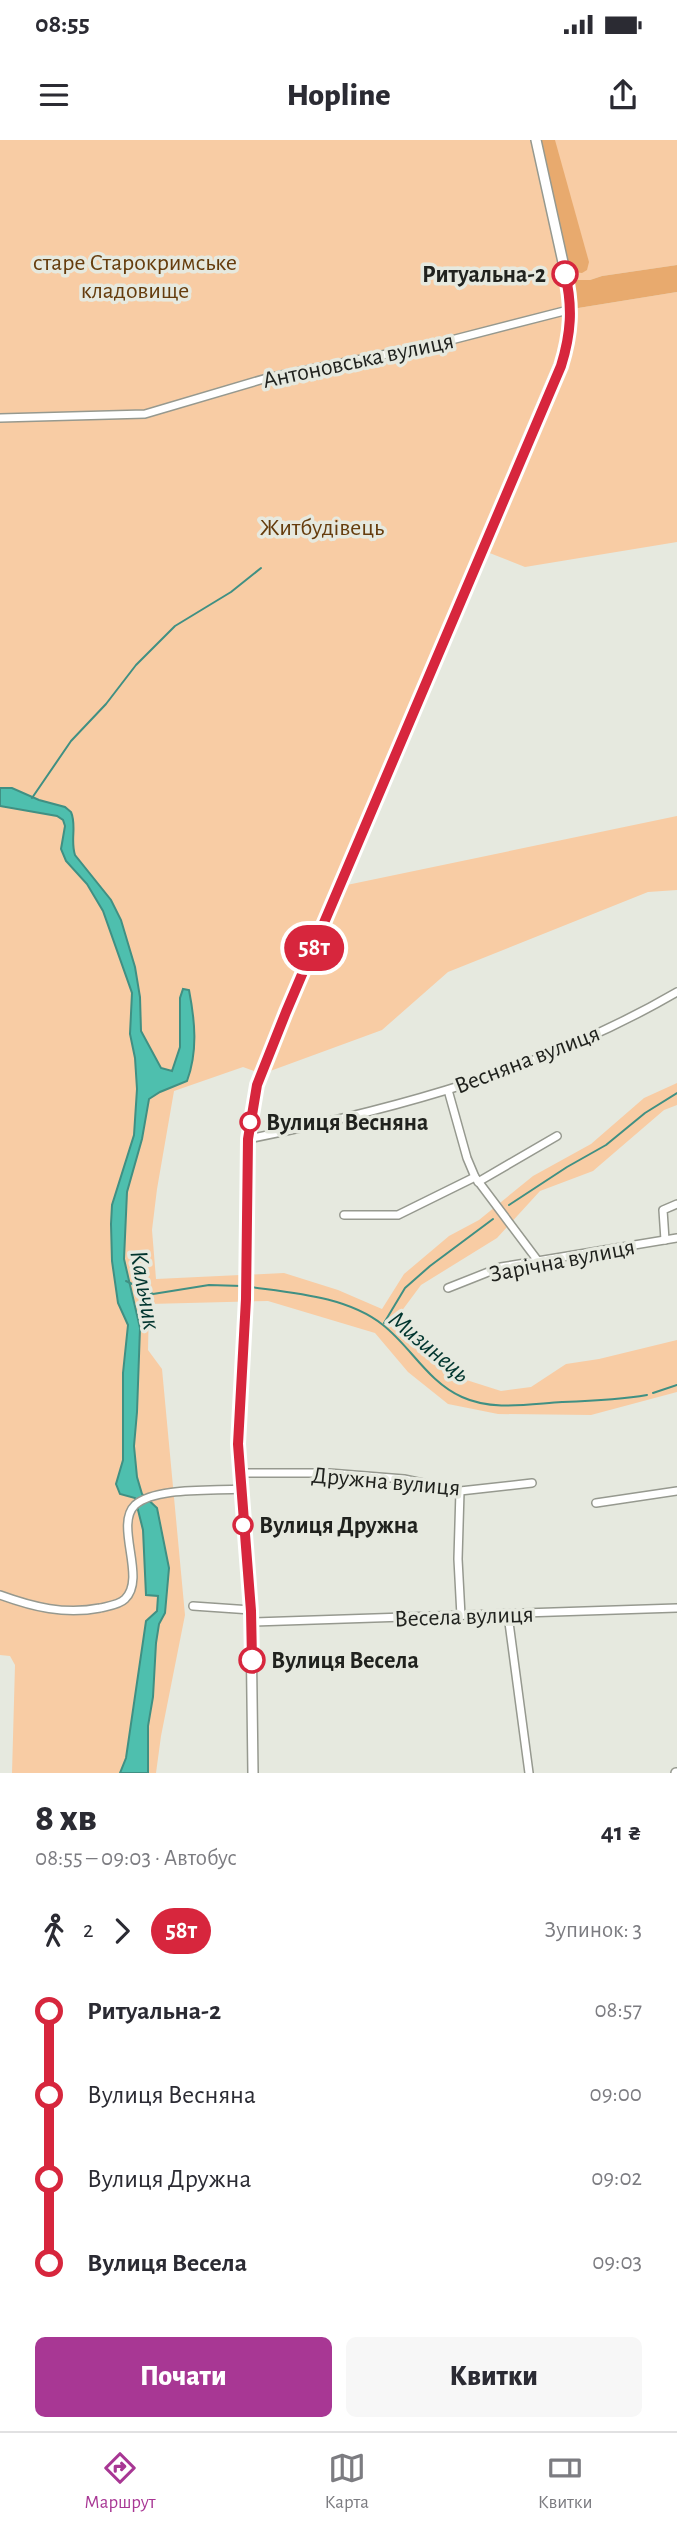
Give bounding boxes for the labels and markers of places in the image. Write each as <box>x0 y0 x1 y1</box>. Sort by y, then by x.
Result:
marker: Ритуальна-2 <box>552 261 578 287</box>
place label: Ритуальна-2 <box>422 263 546 287</box>
place label: Вулиця Весняна <box>266 1111 428 1135</box>
marker: Вулиця Весняна <box>240 1112 260 1132</box>
place label: Вулиця Дружна <box>259 1514 418 1538</box>
marker: Вулиця Дружна <box>233 1515 253 1535</box>
marker: Вулиця Весела <box>239 1647 265 1673</box>
place label: Вулиця Весела <box>271 1649 419 1673</box>

